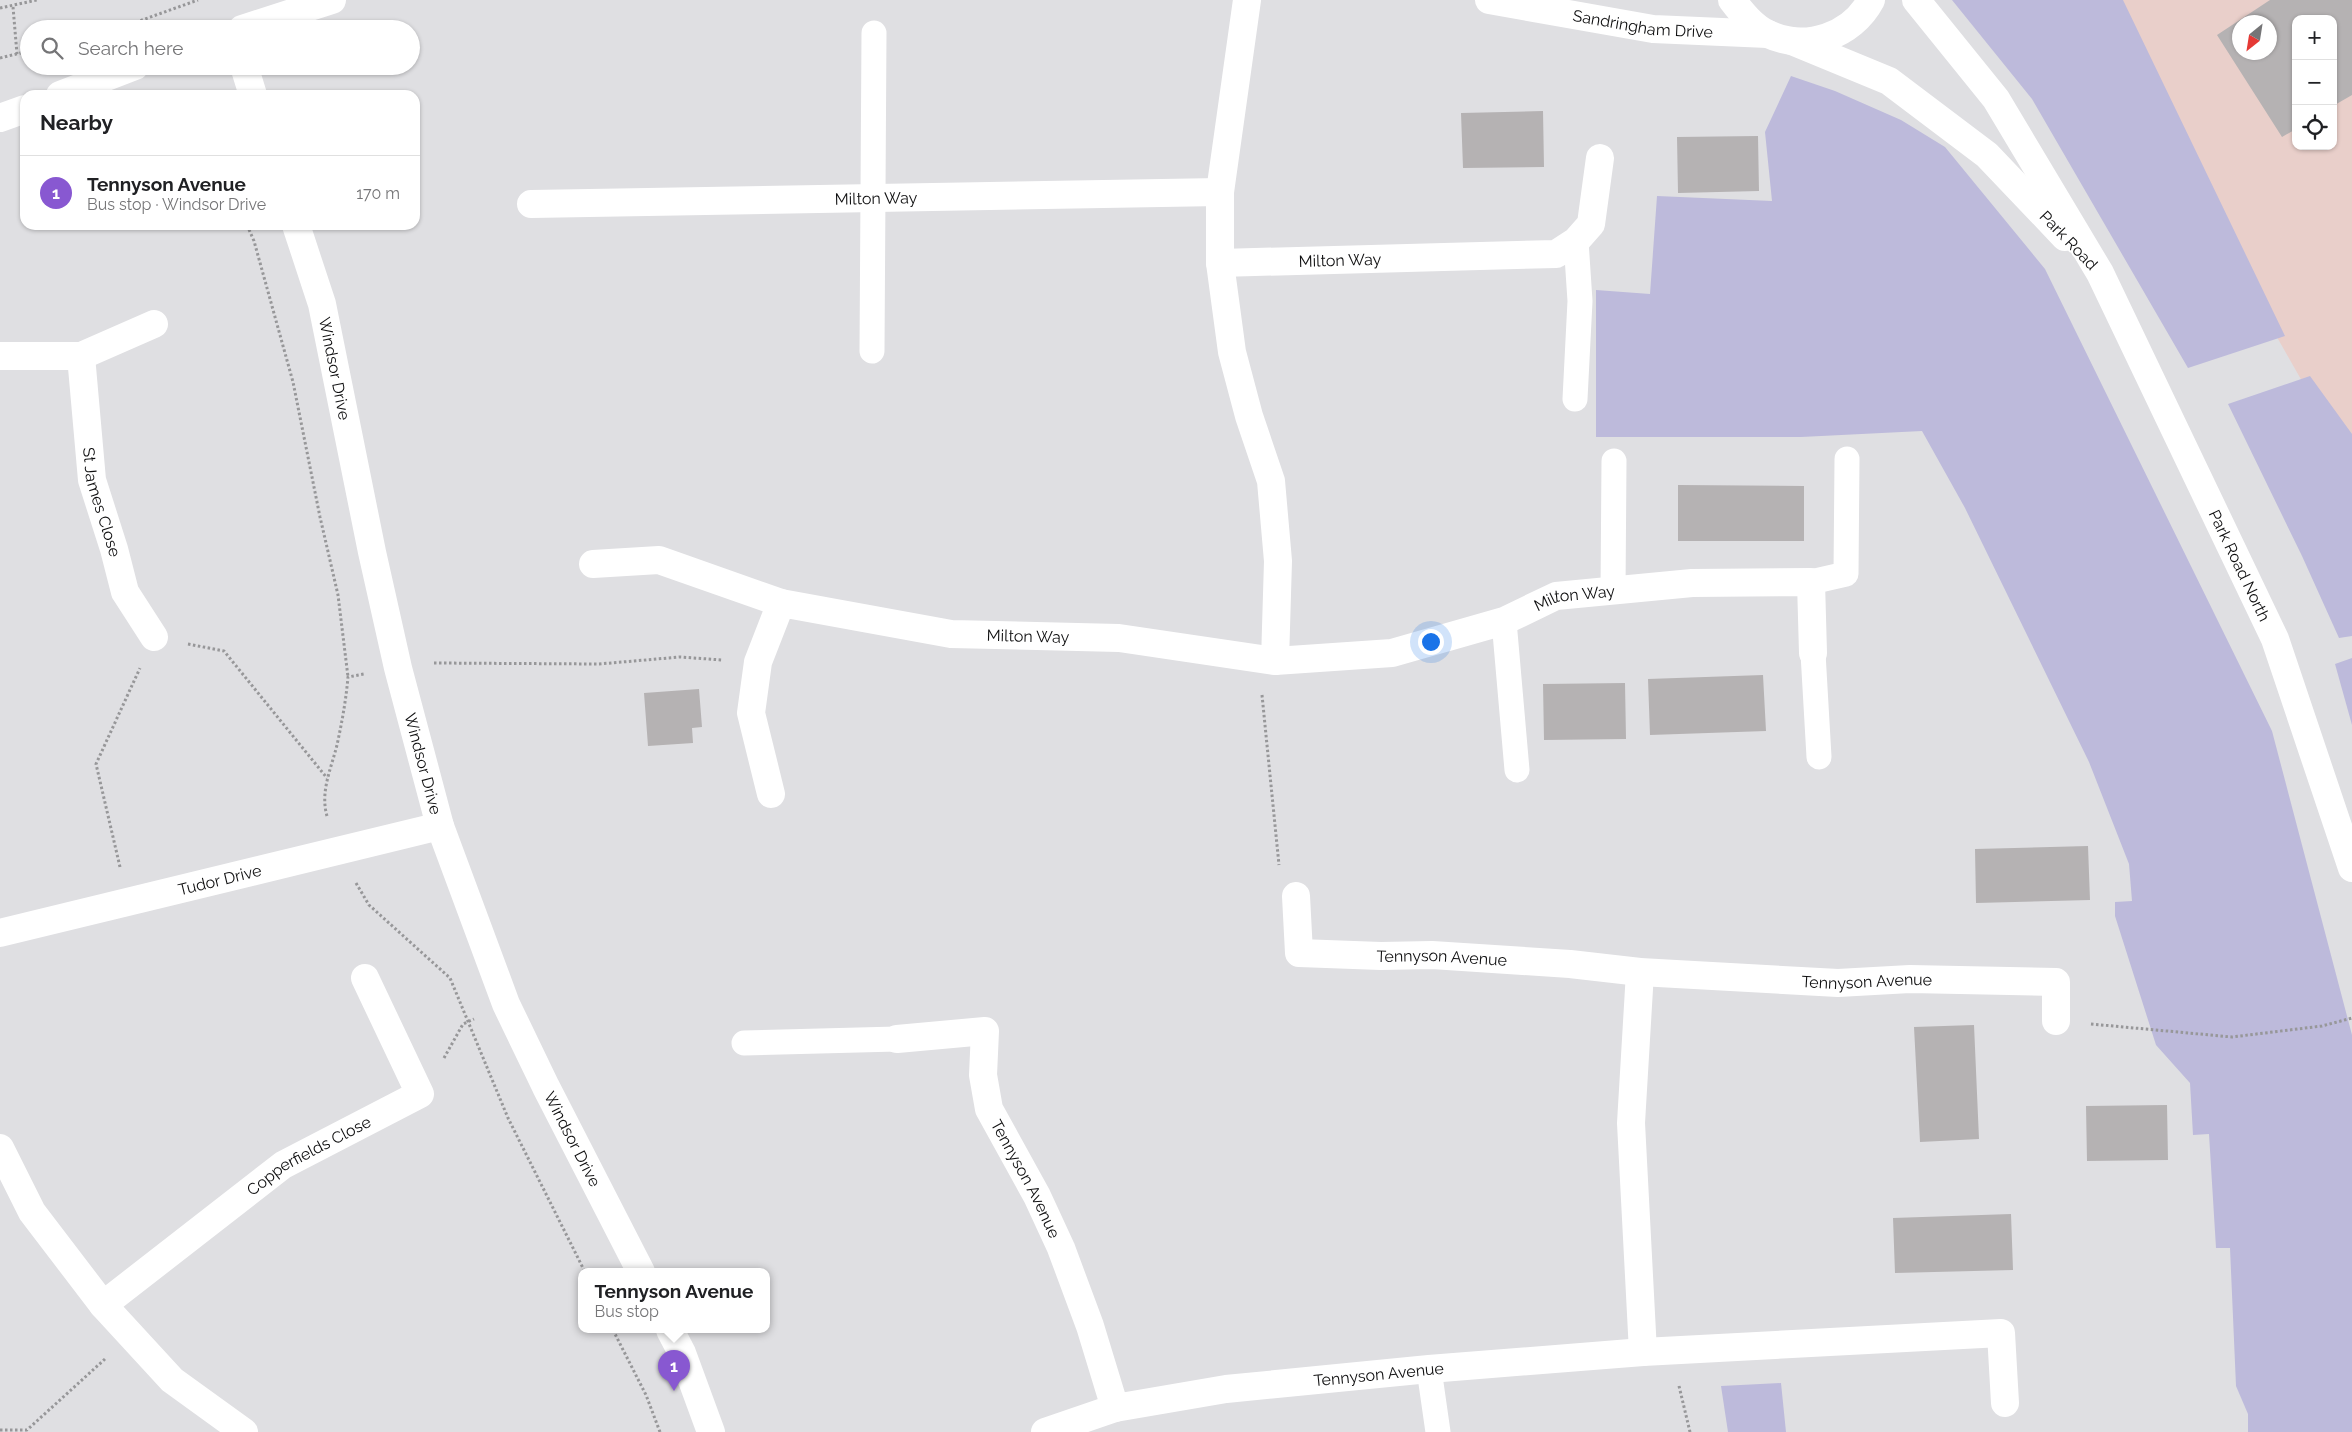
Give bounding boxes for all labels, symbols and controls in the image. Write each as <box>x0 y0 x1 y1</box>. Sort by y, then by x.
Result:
street label: Sandringham Drive <box>1571 6 1713 42</box>
north arrow <box>2232 15 2277 60</box>
map controls <box>2292 15 2337 150</box>
button: + <box>2292 15 2337 60</box>
search box <box>20 20 420 75</box>
icon: search <box>38 34 66 62</box>
text: Search here <box>78 37 184 59</box>
button: − <box>2292 60 2337 105</box>
button: locate <box>2292 105 2337 150</box>
text: Nearby <box>40 110 113 135</box>
text: Tennyson Avenue <box>87 173 246 195</box>
text: 1 <box>52 184 60 203</box>
text: 170 m <box>356 184 400 203</box>
street label: Milton Way <box>835 188 918 209</box>
text: Bus stop · Windsor Drive <box>87 195 266 214</box>
street label: Park Road <box>2036 207 2102 274</box>
street label: Milton Way <box>1298 250 1382 271</box>
street label: Windsor Drive <box>315 316 354 422</box>
street label: St James Close <box>79 446 125 559</box>
street label: Park Road North <box>2205 507 2274 624</box>
street label: Milton Way <box>1531 581 1616 615</box>
street label: Milton Way <box>986 626 1070 647</box>
your location <box>1418 629 1444 655</box>
street label: Windsor Drive <box>400 711 446 817</box>
street label: Tudor Drive <box>176 861 263 899</box>
street label: Tennyson Avenue <box>1376 946 1508 970</box>
street label: Tennyson Avenue <box>1801 970 1932 993</box>
street label: Windsor Drive <box>540 1089 605 1190</box>
street label: Copperfields Close <box>243 1112 374 1200</box>
street label: Tennyson Avenue <box>987 1117 1064 1241</box>
popup <box>578 1268 770 1333</box>
text: Tennyson Avenue <box>595 1280 753 1302</box>
text: Bus stop <box>595 1302 659 1321</box>
pin: 1 <box>658 1350 690 1391</box>
street label: Tennyson Avenue <box>1313 1359 1445 1390</box>

